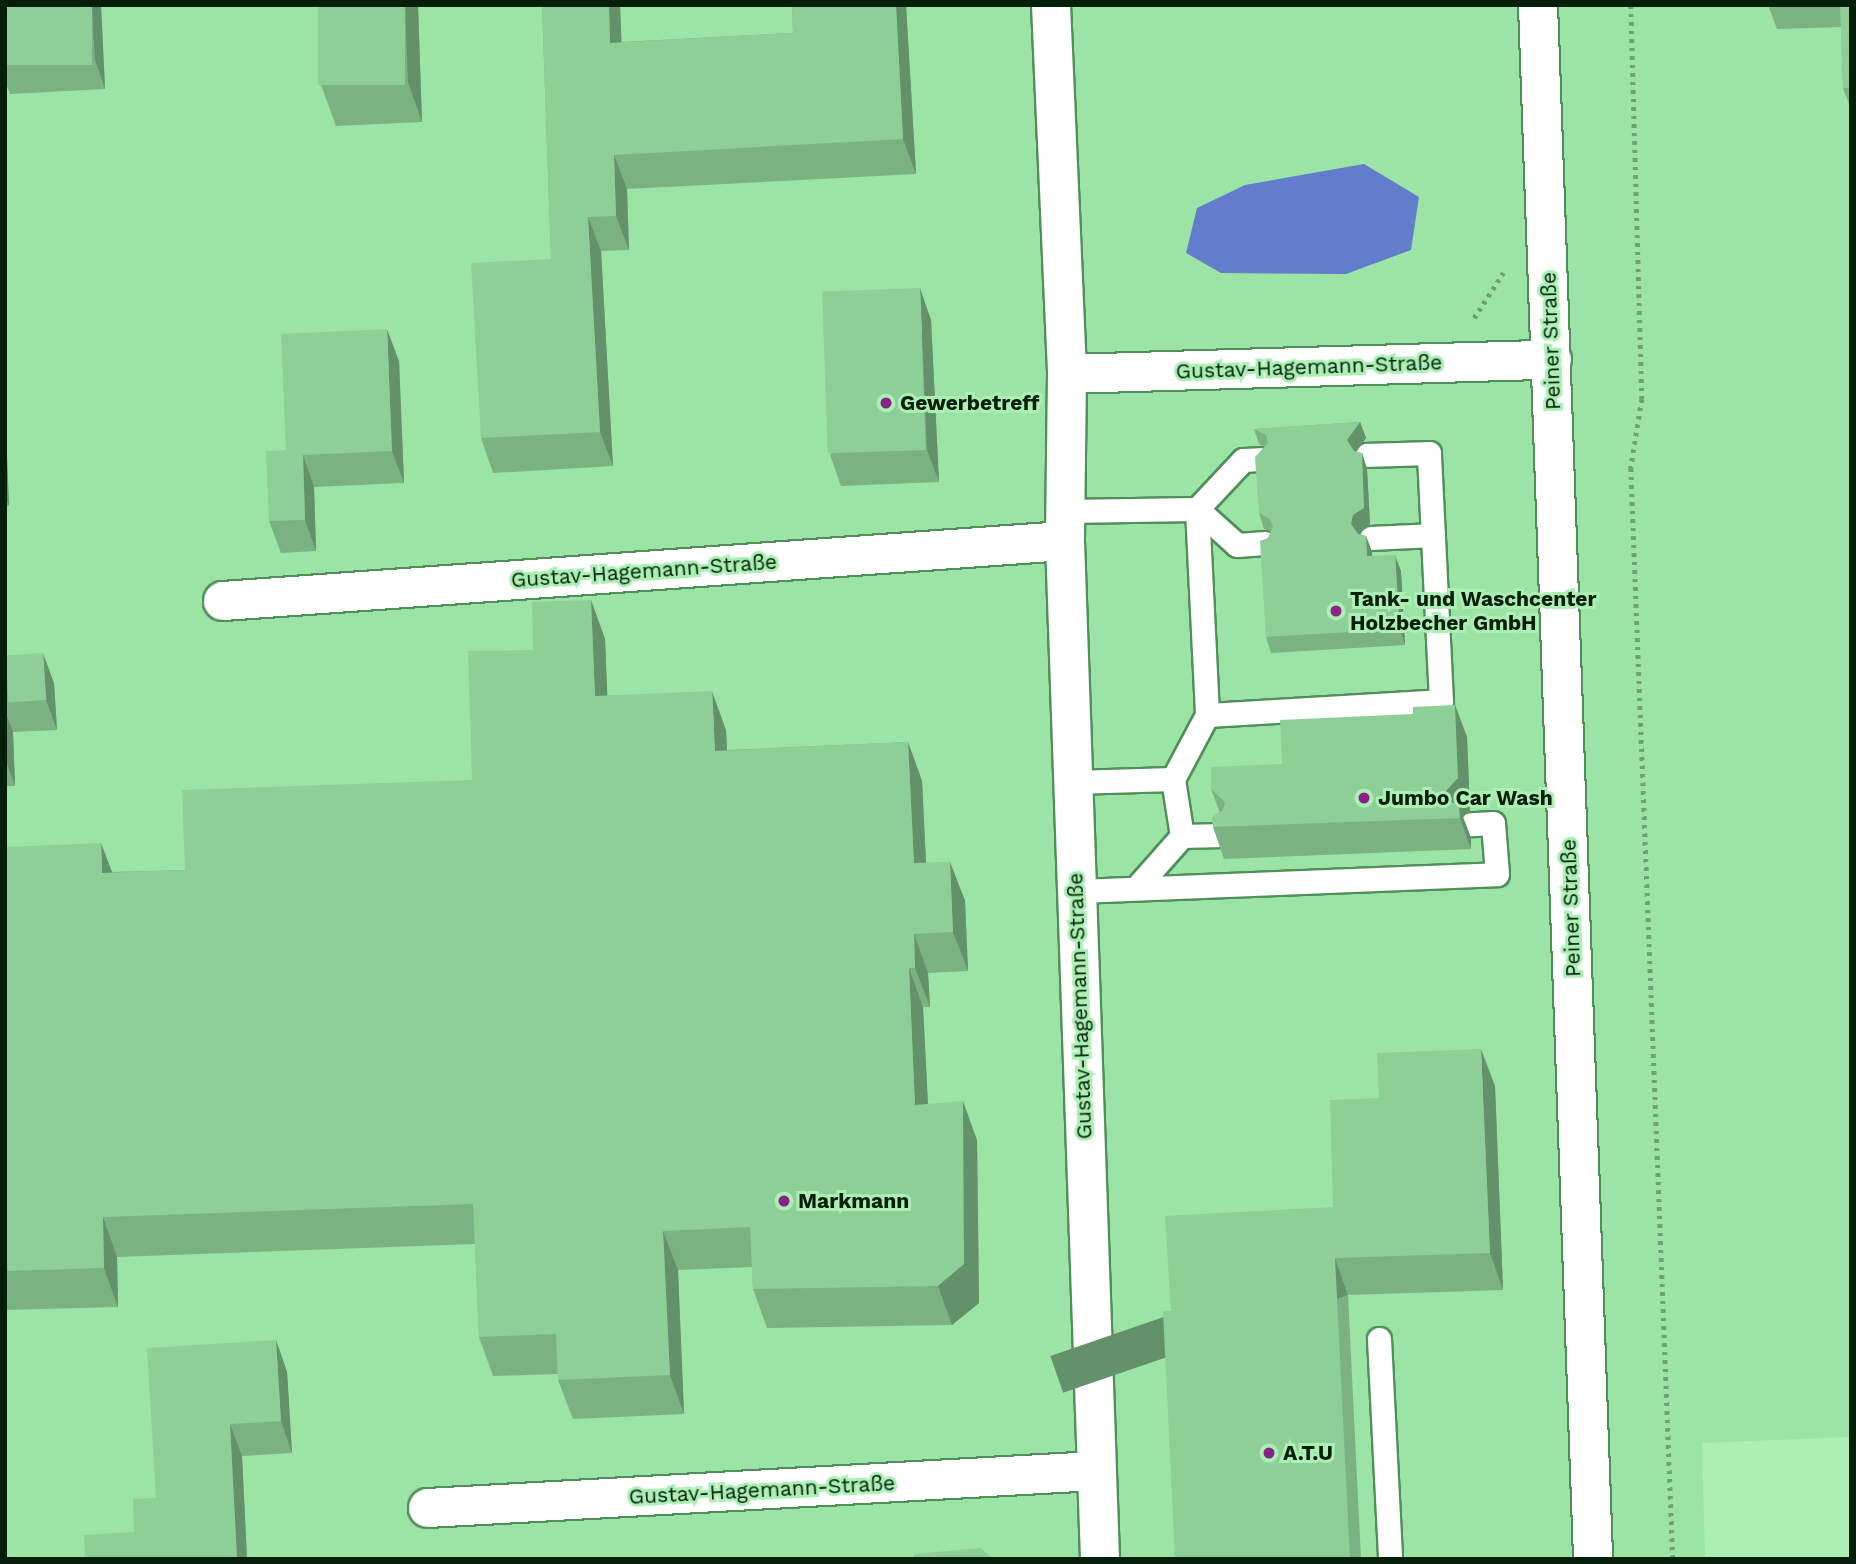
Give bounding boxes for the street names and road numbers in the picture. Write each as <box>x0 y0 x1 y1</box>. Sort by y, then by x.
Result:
street label: Peiner Straße <box>1536 271 1566 411</box>
street label: Gustav-Hagemann-Straße <box>1175 350 1443 384</box>
street label: Gustav-Hagemann-Straße <box>510 549 778 593</box>
street label: Peiner Straße <box>1556 838 1586 978</box>
street label: Gustav-Hagemann-Straße <box>1063 872 1097 1140</box>
street label: Gustav-Hagemann-Straße <box>628 1470 896 1510</box>

